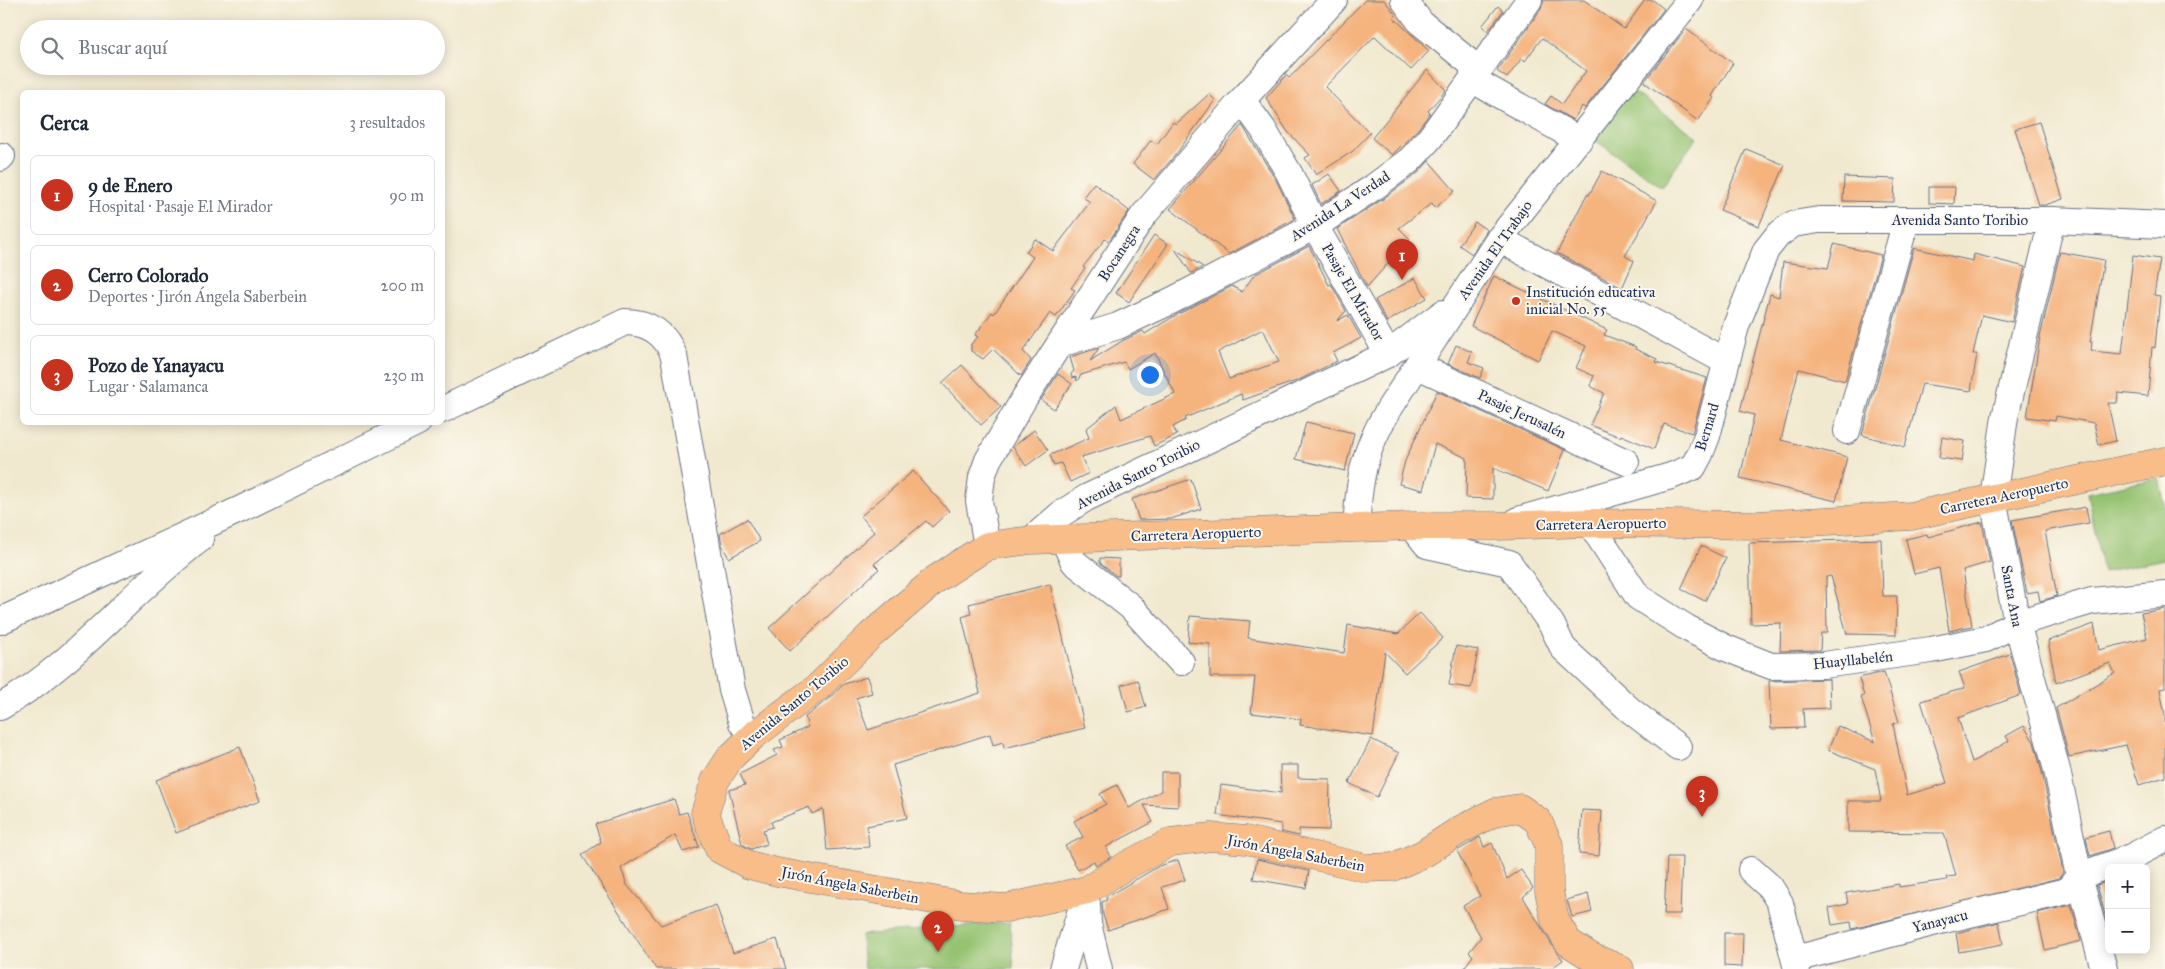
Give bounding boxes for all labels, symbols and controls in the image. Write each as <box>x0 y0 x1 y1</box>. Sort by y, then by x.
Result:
search box <box>20 20 445 75</box>
icon: search <box>38 34 66 62</box>
text: Buscar aquí <box>78 36 167 59</box>
text: Cerca <box>40 110 89 136</box>
text: 3 resultados <box>350 113 425 132</box>
street label: Avenida La Verdad <box>1286 167 1394 245</box>
text: 9 de Enero <box>88 174 172 197</box>
text: 1 <box>54 186 60 205</box>
text: 90 m <box>389 186 424 205</box>
text: Hospital · Pasaje El Mirador <box>88 197 272 216</box>
street label: Avenida El Trabajo <box>1454 197 1536 304</box>
street label: Avenida Santo Toribio <box>1891 211 2029 229</box>
street label: Bocanegra <box>1094 221 1144 285</box>
pin: 1 <box>1386 239 1418 280</box>
street label: Pasaje El Mirador <box>1318 240 1388 344</box>
text: Cerro Colorado <box>88 264 209 287</box>
text: 2 <box>53 276 61 295</box>
text: 200 m <box>381 276 424 295</box>
place label: Institución educativa inicial No. 55 <box>1526 283 1656 318</box>
text: Deportes · Jirón Ángela Saberbein <box>88 287 307 306</box>
marker: Institución educativa inicial No. 55 <box>1510 295 1522 307</box>
text: Pozo de Yanayacu <box>88 354 224 377</box>
your location <box>1137 362 1163 388</box>
text: 3 <box>54 366 60 385</box>
text: 230 m <box>384 366 424 385</box>
text: Lugar · Salamanca <box>88 377 208 396</box>
street label: Pasaje Jerusalén <box>1474 386 1569 443</box>
street label: Bernard <box>1691 400 1723 453</box>
street label: Avenida Santo Toribio <box>1072 435 1203 513</box>
street label: Carretera Aeropuerto <box>1938 474 2070 518</box>
street label: Carretera Aeropuerto <box>1536 514 1667 534</box>
street label: Carretera Aeropuerto <box>1130 523 1262 545</box>
street label: Santa Ana <box>1997 564 2027 629</box>
street label: Huayllabelén <box>1812 647 1894 673</box>
street label: Avenida Santo Toribio <box>735 652 852 754</box>
pin: 3 <box>1686 776 1718 817</box>
street label: Jirón Ángela Saberbein <box>1224 829 1366 876</box>
street label: Jirón Ángela Saberbein <box>778 861 920 908</box>
map controls <box>2105 864 2150 954</box>
button: + <box>2105 864 2150 909</box>
street label: Yanayacu <box>1910 905 1970 937</box>
button: − <box>2105 909 2150 954</box>
pin: 2 <box>922 911 954 952</box>

